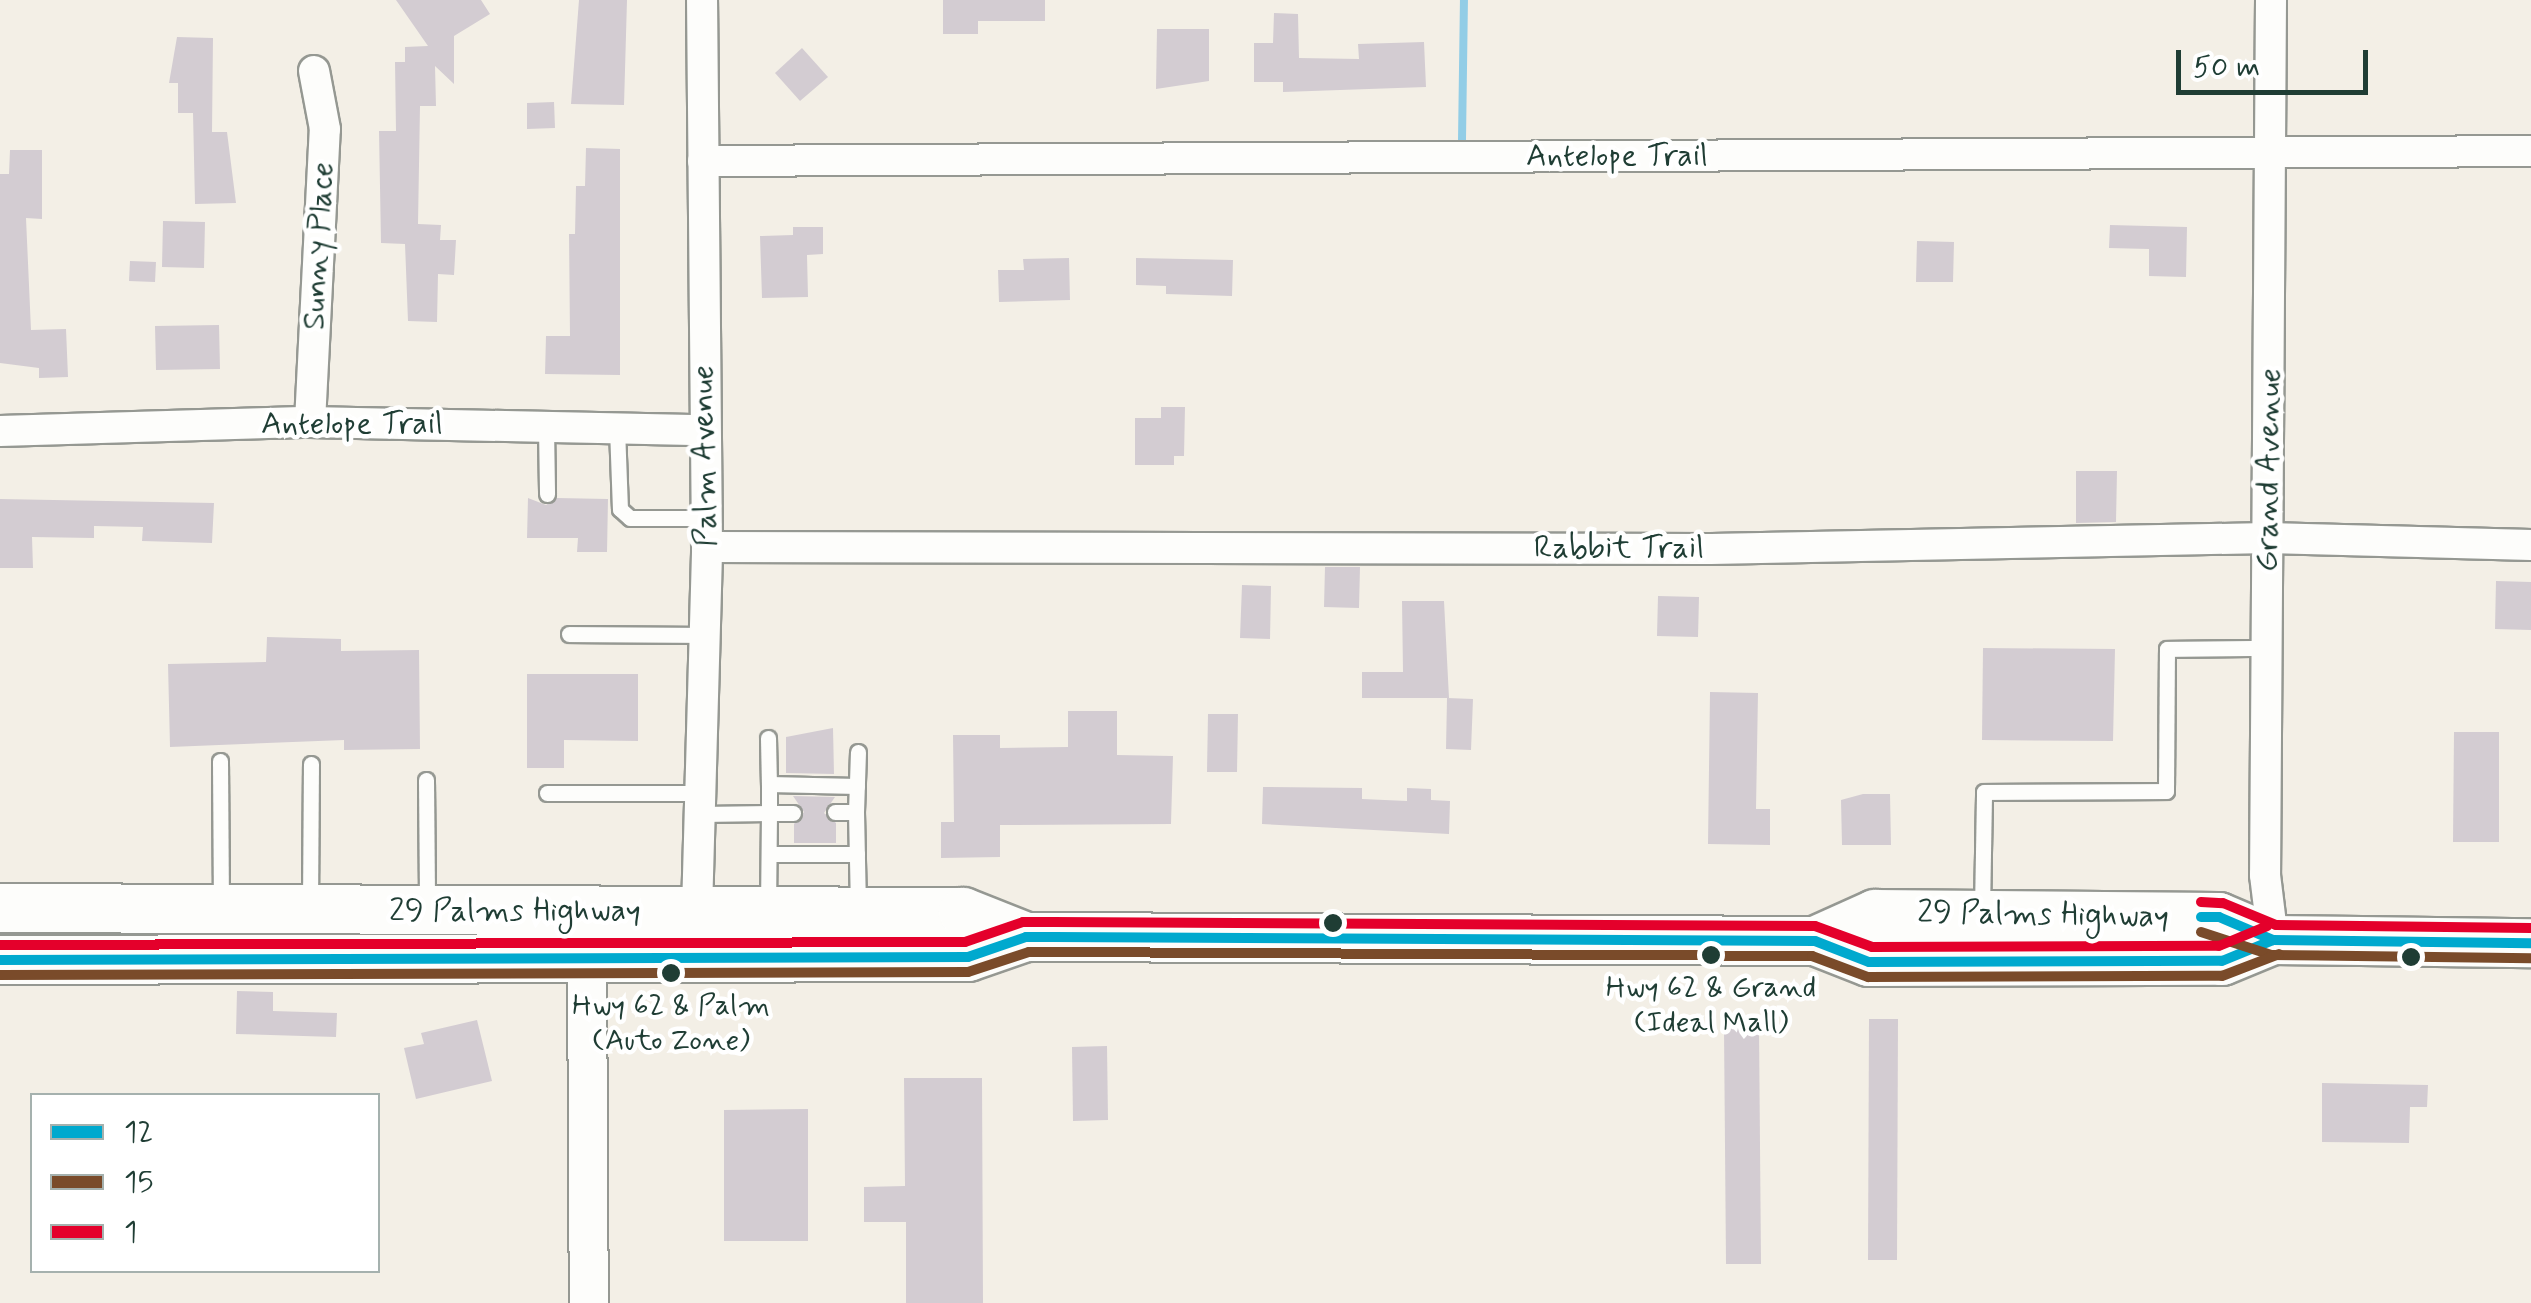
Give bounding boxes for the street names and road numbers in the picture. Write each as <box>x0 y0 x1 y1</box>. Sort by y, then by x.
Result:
street label: Antelope Trail <box>1528 137 1706 175</box>
street label: Sunny Place <box>295 161 343 331</box>
street label: Palm Avenue <box>684 363 726 549</box>
street label: Grand Avenue <box>2248 370 2290 570</box>
street label: Antelope Trail <box>263 405 441 443</box>
street label: Rabbit Trail <box>1537 529 1701 567</box>
street label: 29 Palms Highway <box>388 892 642 930</box>
street label: 29 Palms Highway <box>1915 894 2171 936</box>

